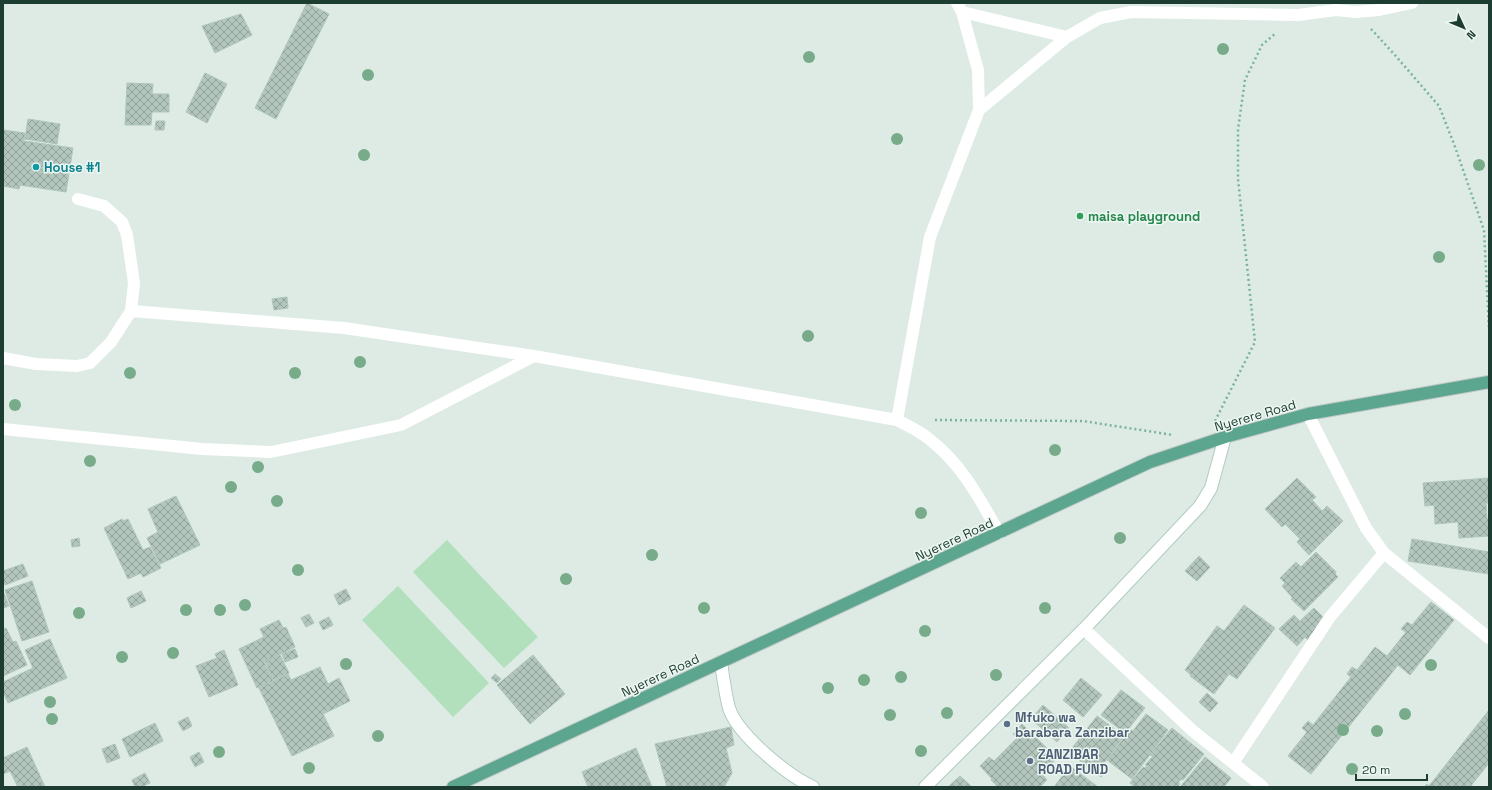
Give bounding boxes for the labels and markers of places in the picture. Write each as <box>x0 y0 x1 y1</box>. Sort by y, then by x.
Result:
place label: House #1 <box>44 159 100 176</box>
marker: House #1 <box>31 162 41 172</box>
place label: maisa playground <box>1088 208 1200 225</box>
marker: maisa playground <box>1075 211 1085 221</box>
place label: Mfuko wa barabara Zanzibar <box>1015 709 1129 741</box>
marker: Mfuko wa barabara Zanzibar <box>1002 719 1012 729</box>
place label: ZANZIBAR ROAD FUND <box>1038 746 1109 778</box>
marker: ZANZIBAR ROAD FUND <box>1025 756 1035 766</box>

